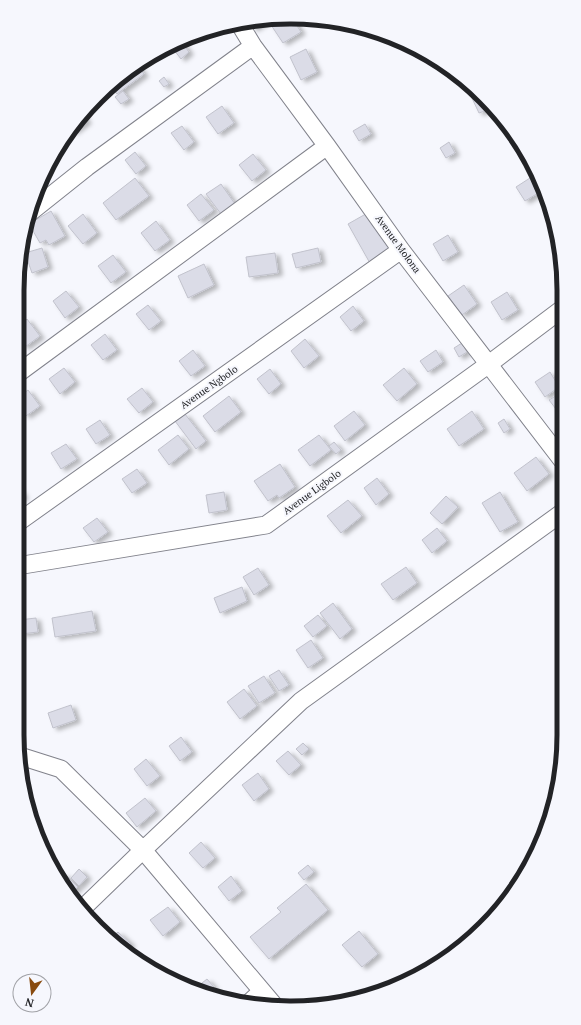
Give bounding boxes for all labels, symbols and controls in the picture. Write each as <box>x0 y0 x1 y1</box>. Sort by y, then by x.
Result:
street label: Avenue Molona <box>372 212 424 276</box>
street label: Avenue Ngbolo <box>178 362 241 412</box>
street label: Avenue Ligbolo <box>280 466 344 517</box>
north arrow <box>12 973 52 1013</box>
text: N <box>23 995 35 1011</box>

